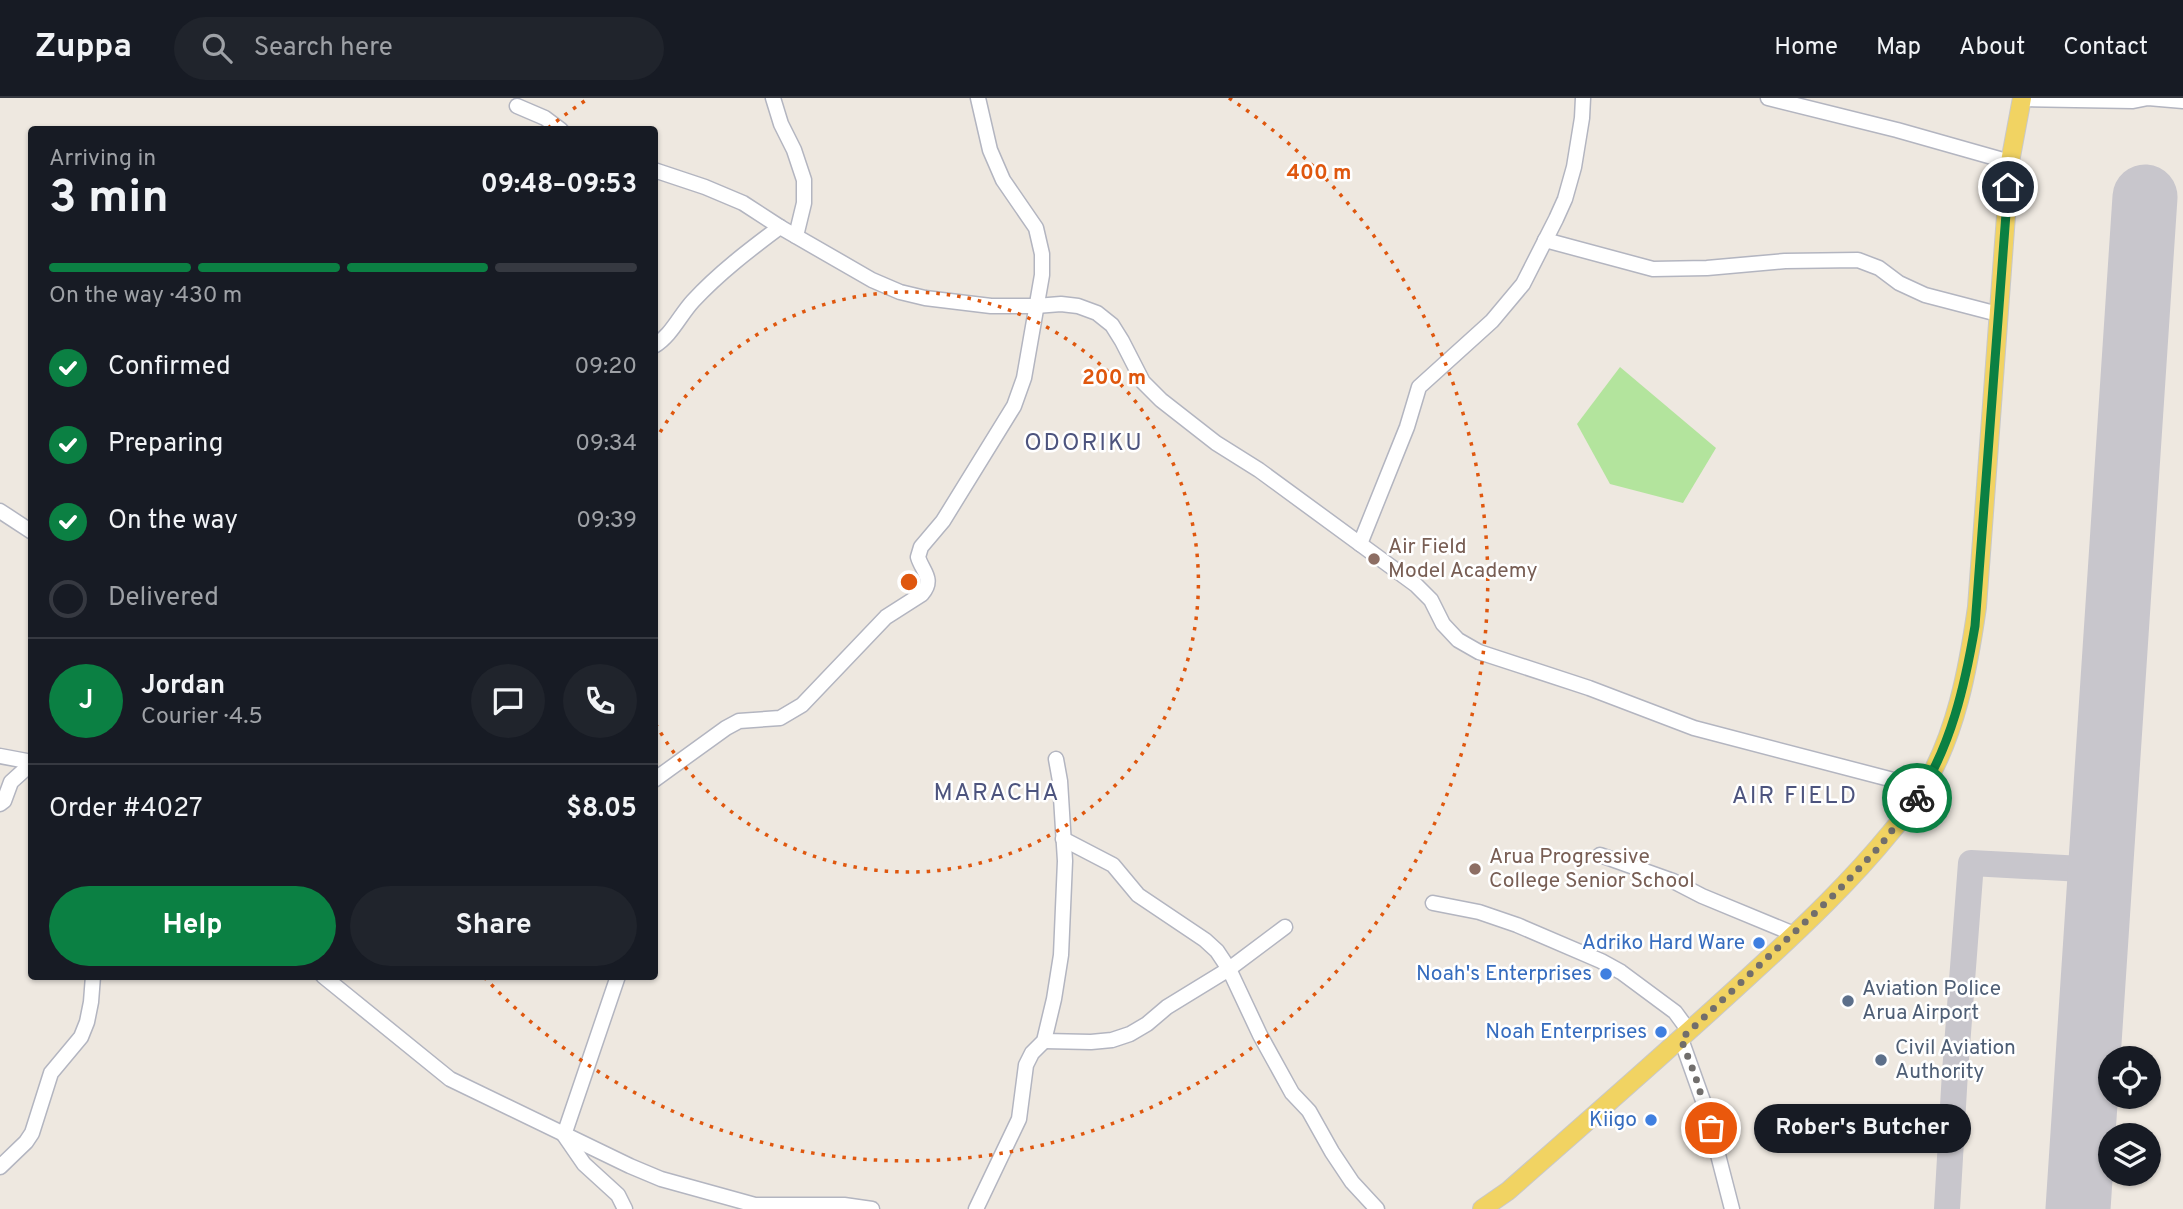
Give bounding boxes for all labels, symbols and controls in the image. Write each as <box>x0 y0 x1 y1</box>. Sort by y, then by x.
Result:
search box <box>174 17 664 80</box>
text: Zuppa <box>35 27 132 69</box>
icon: search <box>198 29 236 67</box>
text: Search here <box>254 32 393 65</box>
text: Home <box>1774 33 1838 63</box>
text: Map <box>1876 33 1921 63</box>
text: About <box>1959 33 2025 63</box>
text: Contact <box>2063 33 2148 63</box>
text: Arriving in <box>49 145 156 174</box>
pin <box>1978 157 2038 217</box>
text: 400 m <box>1287 160 1351 187</box>
icon: home <box>1989 168 2027 206</box>
text: 09:48–09:53 <box>481 169 637 202</box>
text: 3 min <box>49 170 169 229</box>
text: On the way · 430 m <box>49 282 242 311</box>
icon: check <box>49 349 87 387</box>
text: Confirmed <box>108 351 231 384</box>
text: 09:20 <box>574 353 637 382</box>
text: 200 m <box>1082 365 1146 392</box>
icon: check <box>49 426 87 464</box>
text: Preparing <box>108 428 223 461</box>
district label: ODORIKU <box>1024 429 1144 459</box>
text: 09:34 <box>575 430 637 459</box>
icon: check <box>49 503 87 541</box>
text: On the way <box>108 505 238 538</box>
text: 09:39 <box>576 507 637 536</box>
place label: Air Field Model Academy <box>1388 534 1538 585</box>
marker: Air Field Model Academy <box>1366 551 1382 567</box>
centre of rings <box>897 570 921 594</box>
text: Delivered <box>108 582 219 615</box>
button: chat <box>471 664 545 738</box>
button: phone <box>563 664 637 738</box>
text: Jordan <box>141 670 225 703</box>
text: J <box>79 685 93 718</box>
text: Courier · 4.5 <box>141 703 263 732</box>
courier <box>1882 763 1952 833</box>
district label: MARACHA <box>933 779 1061 809</box>
icon: bike <box>1898 779 1936 817</box>
district label: AIR FIELD <box>1732 782 1858 812</box>
text: Order #4027 <box>49 793 202 826</box>
text: $8.05 <box>566 793 637 826</box>
place label: Arua Progressive College Senior School <box>1489 844 1695 895</box>
marker: Arua Progressive College Senior School <box>1467 861 1483 877</box>
button: Help <box>49 886 336 966</box>
button: Share <box>350 886 637 966</box>
place label: Adriko Hard Ware <box>1582 930 1745 957</box>
marker: Adriko Hard Ware <box>1751 935 1767 951</box>
place label: Noah's Enterprises <box>1416 961 1592 988</box>
marker: Noah's Enterprises <box>1598 966 1614 982</box>
place label: Aviation Police Arua Airport <box>1862 976 2001 1027</box>
marker: Aviation Police Arua Airport <box>1840 993 1856 1009</box>
place label: Noah Enterprises <box>1485 1019 1647 1046</box>
marker: Noah Enterprises <box>1653 1024 1669 1040</box>
place label: Civil Aviation Authority <box>1895 1035 2016 1086</box>
map controls <box>2098 1046 2161 1186</box>
button: locate <box>2098 1046 2161 1109</box>
marker: Civil Aviation Authority <box>1873 1052 1889 1068</box>
pin <box>1681 1098 1741 1158</box>
callout: Rober's Butcher <box>1753 1104 1970 1152</box>
place label: Kiigo <box>1589 1107 1637 1134</box>
icon: bag <box>1692 1109 1730 1147</box>
marker: Kiigo <box>1643 1112 1659 1128</box>
text: Rober's Butcher <box>1776 1114 1949 1143</box>
button: layers <box>2098 1123 2161 1186</box>

